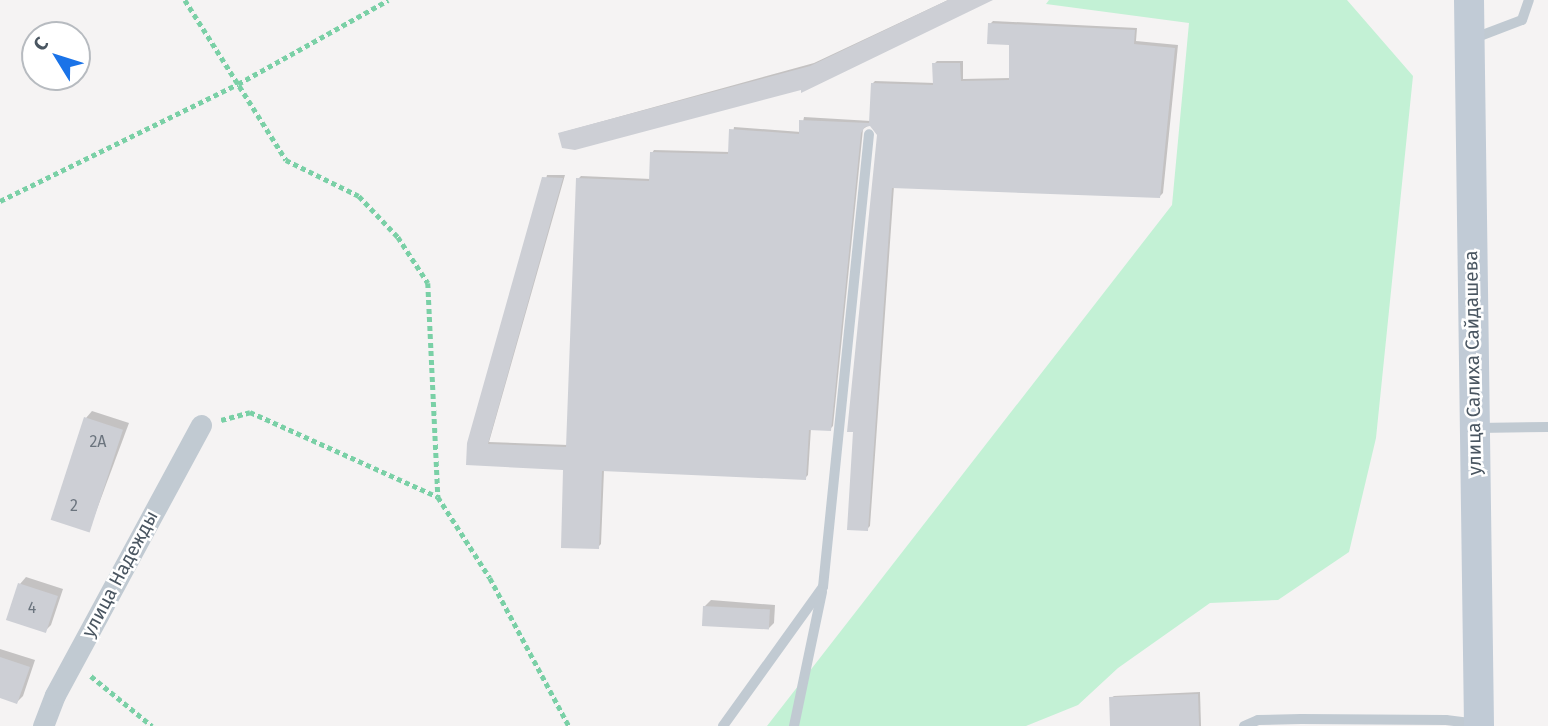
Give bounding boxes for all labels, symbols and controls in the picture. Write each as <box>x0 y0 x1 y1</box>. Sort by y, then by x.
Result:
north arrow <box>21 21 91 91</box>
text: С <box>28 33 53 55</box>
street label: улица Салиха Сайдашева <box>1460 250 1486 476</box>
house number: 2А <box>89 432 107 452</box>
house number: 2 <box>70 496 78 516</box>
street label: улица Надежды <box>77 507 163 641</box>
house number: 4 <box>28 598 36 618</box>

